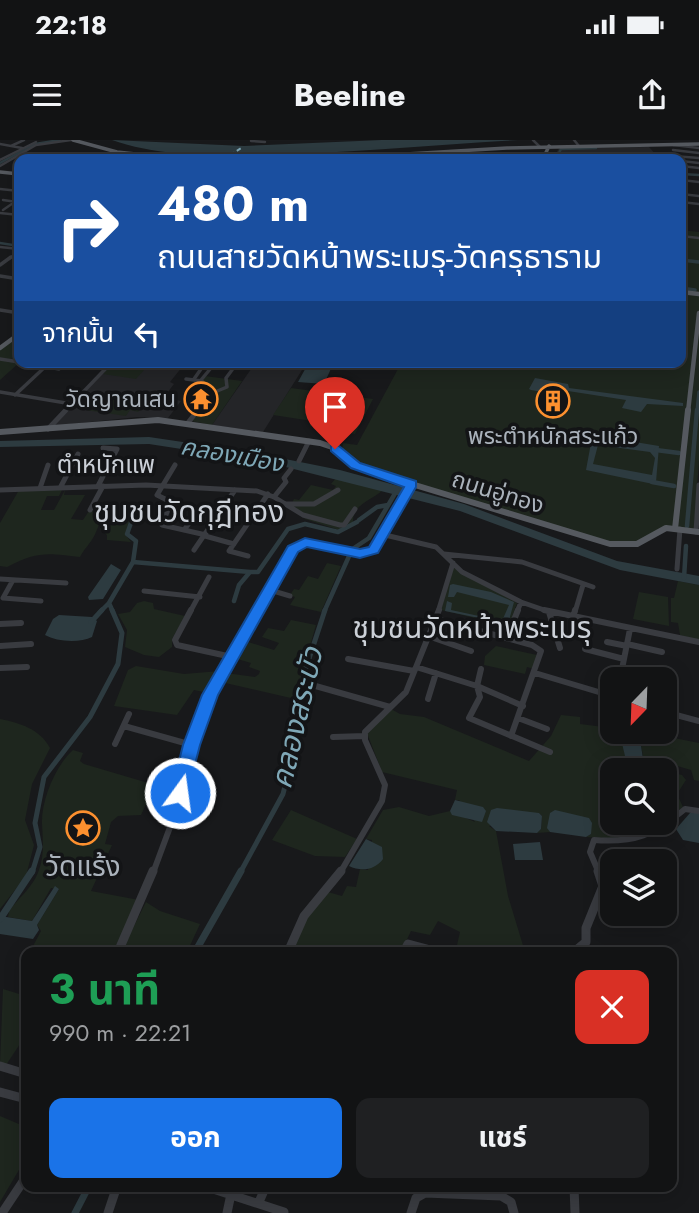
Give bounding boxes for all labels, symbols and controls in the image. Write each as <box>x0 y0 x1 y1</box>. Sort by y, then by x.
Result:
text: 22:18 <box>35 6 107 44</box>
text: Beeline <box>293 72 406 118</box>
icon: menu <box>28 76 66 114</box>
icon: share <box>633 76 671 114</box>
text: 480 m <box>157 169 309 239</box>
icon: right <box>42 182 133 273</box>
text: ถนนสายวัดหน้าพระเมรุ-วัดครุธาราม <box>157 234 602 280</box>
text: จากนั้น <box>42 314 114 352</box>
icon: left <box>128 315 166 353</box>
pin <box>305 377 365 449</box>
temple icon: วัดญาณเสน <box>182 380 220 418</box>
place label: วัดญาณเสน <box>66 382 176 416</box>
building icon: พระตำหนักสระแก้ว <box>534 382 572 420</box>
icon: arrive <box>316 388 354 426</box>
place label: พระตำหนักสระแก้ว <box>468 419 638 453</box>
water label: คลองเมือง <box>178 428 287 481</box>
district label: ตำหนักแพ <box>57 447 155 482</box>
street label: ถนนอู่ทอง <box>448 462 548 522</box>
district label: ชุมชนวัดกุฎีทอง <box>94 490 284 533</box>
district label: ชุมชนวัดหน้าพระเมรุ <box>353 606 591 649</box>
water label: คลองสระบัว <box>259 642 334 793</box>
north arrow <box>600 667 677 744</box>
map controls <box>600 667 677 926</box>
position arrow <box>143 756 217 830</box>
button: search <box>600 758 677 835</box>
place icon: วัดแร้ง <box>64 809 102 847</box>
place label: วัดแร้ง <box>45 846 121 887</box>
button: layers <box>600 849 677 926</box>
text: 3 นาที <box>49 959 160 1020</box>
button: close <box>575 970 649 1044</box>
text: 990 m · 22:21 <box>49 1016 191 1050</box>
button: ออก <box>49 1098 342 1178</box>
button: แชร์ <box>356 1098 649 1178</box>

